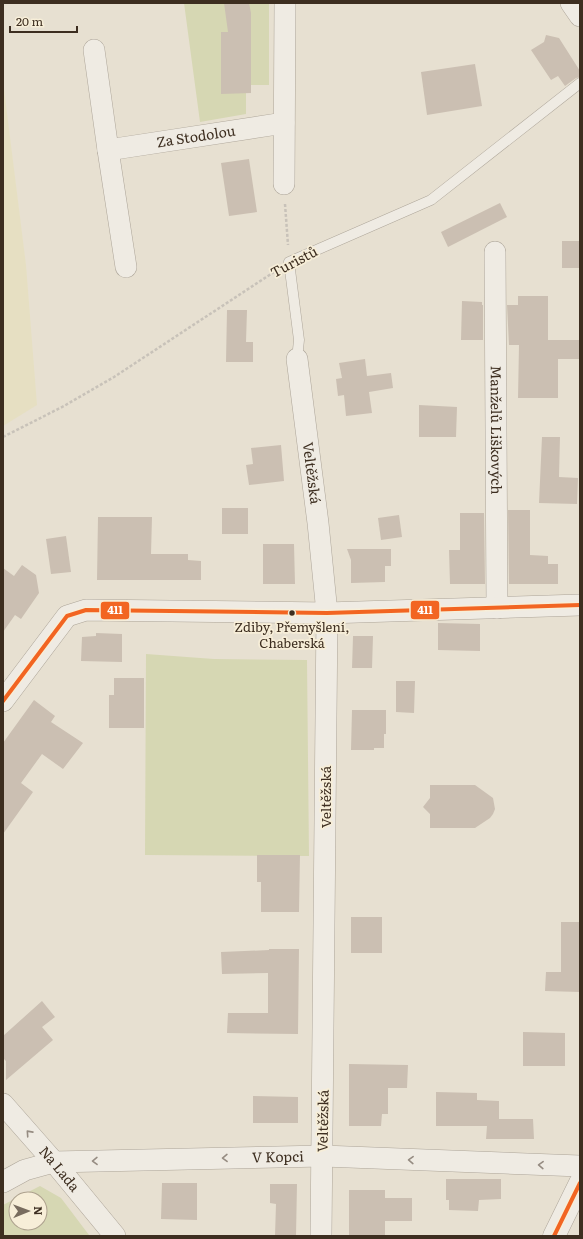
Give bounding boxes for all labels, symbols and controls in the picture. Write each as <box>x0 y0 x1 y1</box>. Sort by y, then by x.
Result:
scale bar <box>10 8 77 34</box>
text: 20 m <box>16 12 43 30</box>
street label: Za Stodolou <box>155 120 237 151</box>
street label: Turistů <box>266 240 321 282</box>
street label: Manželů Liškových <box>487 365 507 495</box>
street label: Veltěžská <box>299 441 327 506</box>
line badge: 411 <box>410 600 440 620</box>
line badge: 411 <box>100 601 130 620</box>
text: 411 <box>107 601 123 617</box>
text: 411 <box>417 601 433 617</box>
marker: Zdiby, Přemyšlení, Chaberská <box>287 608 297 618</box>
place label: Zdiby, Přemyšlení, Chaberská <box>235 617 349 652</box>
street label: Veltěžská <box>315 765 335 828</box>
street label: Veltěžská <box>311 1089 333 1152</box>
one-way arrow <box>26 1130 33 1137</box>
street label: Na Lada <box>35 1141 85 1196</box>
street label: V Kopci <box>252 1145 304 1167</box>
one-way arrow <box>222 1154 228 1162</box>
one-way arrow <box>408 1155 414 1164</box>
one-way arrow <box>92 1157 98 1165</box>
one-way arrow <box>538 1161 544 1169</box>
north arrow <box>8 1191 48 1231</box>
text: N <box>31 1206 47 1216</box>

